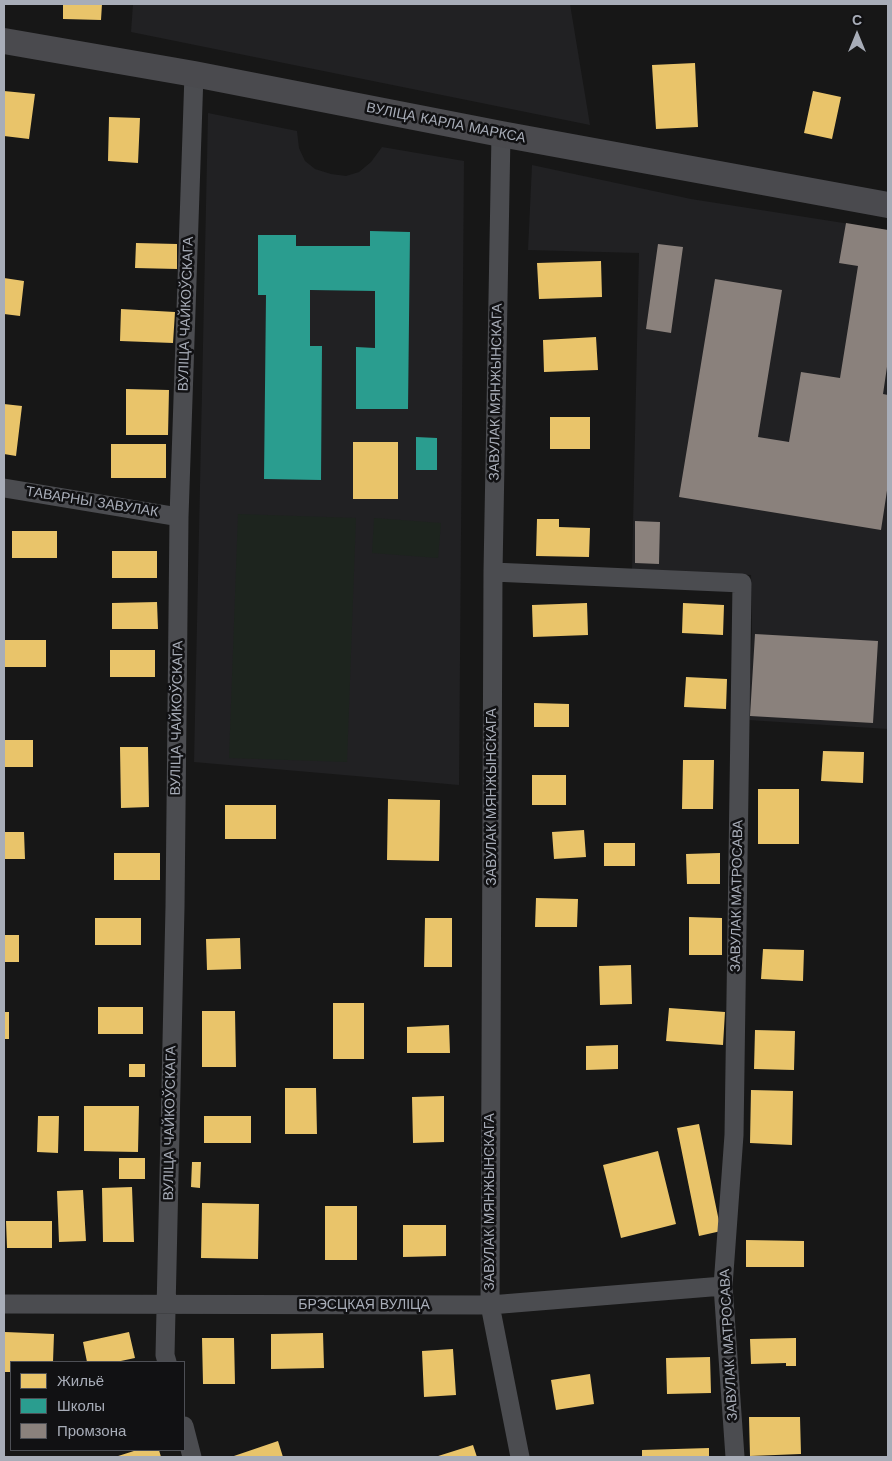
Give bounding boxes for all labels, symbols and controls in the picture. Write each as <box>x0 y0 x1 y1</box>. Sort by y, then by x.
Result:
north arrow <box>832 10 882 60</box>
text: С <box>852 12 862 28</box>
street label: ВУЛІЦА КАРЛА МАРКСА <box>365 99 527 147</box>
street label: ВУЛІЦА ЧАЙКОЎСКАГА <box>175 236 197 392</box>
street label: ЗАВУЛАК МЯНЖЫНСКАГА <box>486 303 506 481</box>
street label: ТАВАРНЫ ЗАВУЛАК <box>24 483 160 521</box>
street label: ВУЛІЦА ЧАЙКОЎСКАГА <box>167 640 187 796</box>
street label: ЗАВУЛАК МЯНЖЫНСКАГА <box>484 708 500 886</box>
street label: ЗАВУЛАК МАТРОСАВА <box>727 820 747 972</box>
street label: ВУЛІЦА ЧАЙКОЎСКАГА <box>160 1045 180 1201</box>
street label: ЗАВУЛАК МЯНЖЫНСКАГА <box>482 1113 498 1291</box>
street label: ЗАВУЛАК МАТРОСАВА <box>717 1269 741 1421</box>
street label: БРЭСЦКАЯ ВУЛІЦА <box>298 1297 430 1313</box>
legend <box>10 1361 185 1451</box>
text: Жильё <box>57 1372 104 1390</box>
text: Школы <box>57 1397 105 1415</box>
text: Промзона <box>57 1422 126 1440</box>

